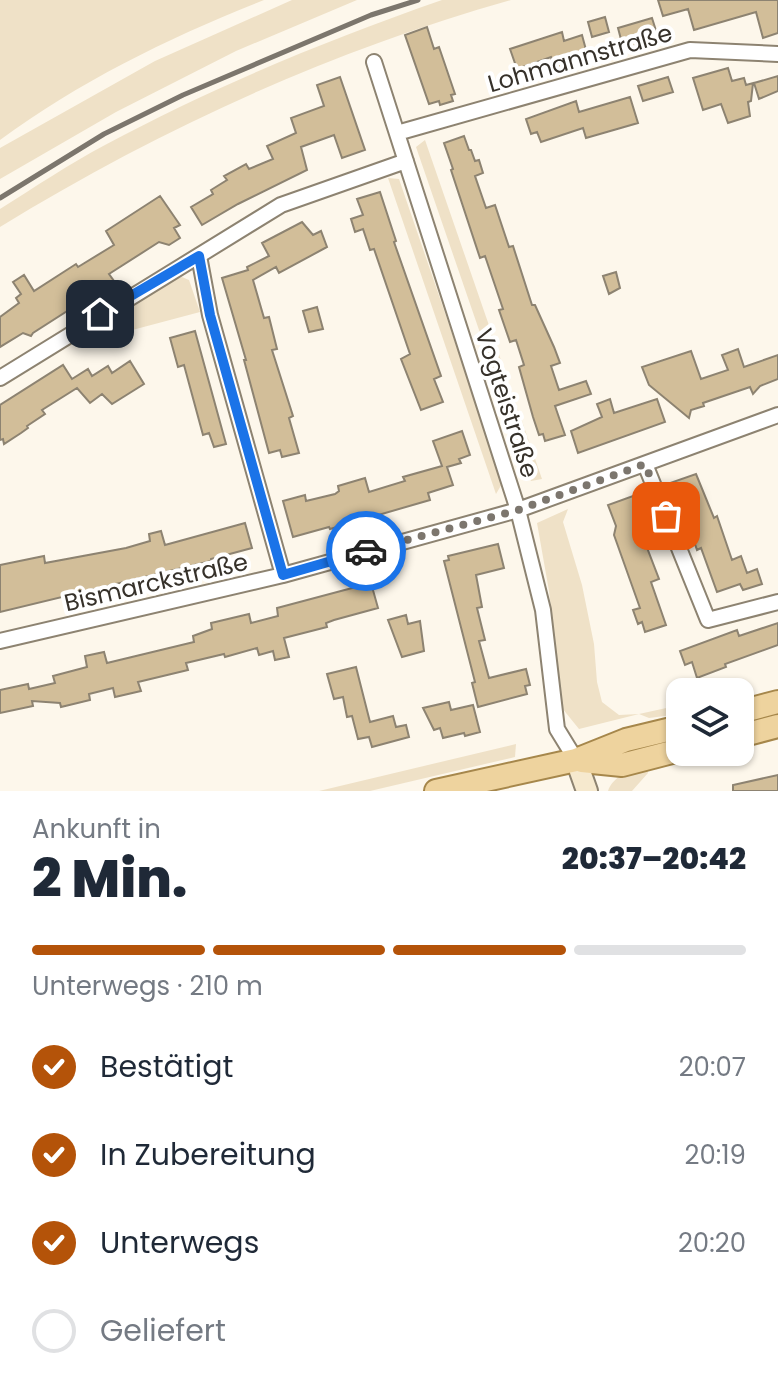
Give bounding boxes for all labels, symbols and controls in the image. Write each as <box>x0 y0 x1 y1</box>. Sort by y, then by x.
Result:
street label: Lohmannstraße <box>484 16 676 100</box>
pin <box>66 280 134 348</box>
icon: home <box>78 292 122 336</box>
street label: Vogteistraße <box>467 324 547 482</box>
pin <box>632 482 700 550</box>
icon: bag <box>644 494 688 538</box>
courier <box>326 511 406 591</box>
icon: car <box>344 529 388 573</box>
street label: Bismarckstraße <box>61 545 251 619</box>
map controls <box>666 678 754 766</box>
button: layers <box>666 678 754 766</box>
text: Ankunft in <box>32 811 161 847</box>
text: 20:37–20:42 <box>562 837 746 880</box>
text: 2 Min. <box>32 842 187 915</box>
text: Unterwegs · 210 m <box>32 968 263 1004</box>
icon: check <box>32 1045 76 1089</box>
text: Bestätigt <box>100 1045 233 1088</box>
text: 20:07 <box>679 1049 746 1085</box>
icon: check <box>32 1133 76 1177</box>
text: In Zubereitung <box>100 1133 316 1176</box>
text: 20:19 <box>684 1137 746 1173</box>
icon: check <box>32 1221 76 1265</box>
text: Unterwegs <box>100 1221 259 1264</box>
text: 20:20 <box>678 1225 746 1261</box>
text: Geliefert <box>100 1309 226 1352</box>

